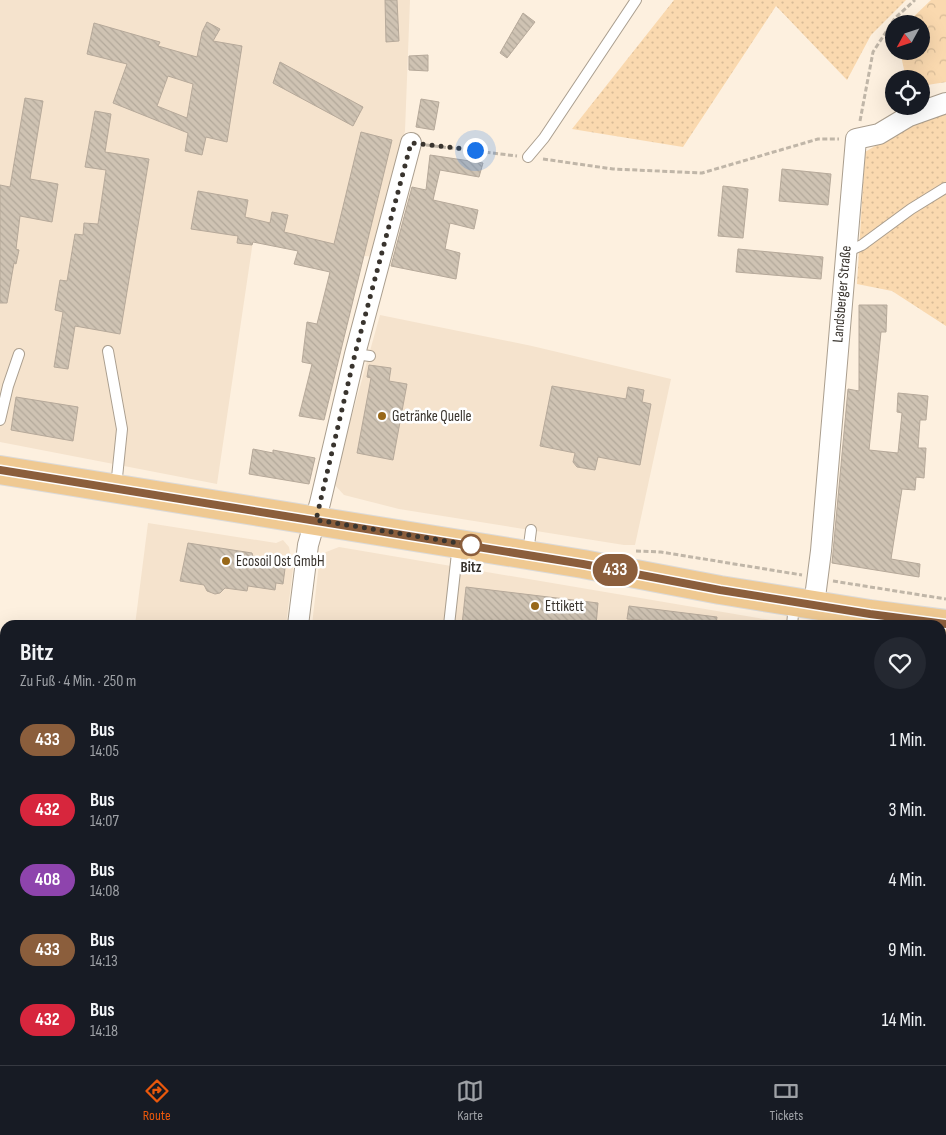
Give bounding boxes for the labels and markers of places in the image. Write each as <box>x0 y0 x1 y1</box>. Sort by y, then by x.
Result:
place label: Getränke Quelle <box>392 407 472 426</box>
marker: Getränke Quelle <box>376 410 388 422</box>
marker: Bitz <box>460 534 482 556</box>
place label: Ecosoil Ost GmbH <box>236 552 325 571</box>
marker: Ecosoil Ost GmbH <box>220 555 232 567</box>
place label: Bitz <box>461 558 482 577</box>
place label: Ettikett <box>545 597 584 616</box>
marker: Ettikett <box>529 600 541 612</box>

